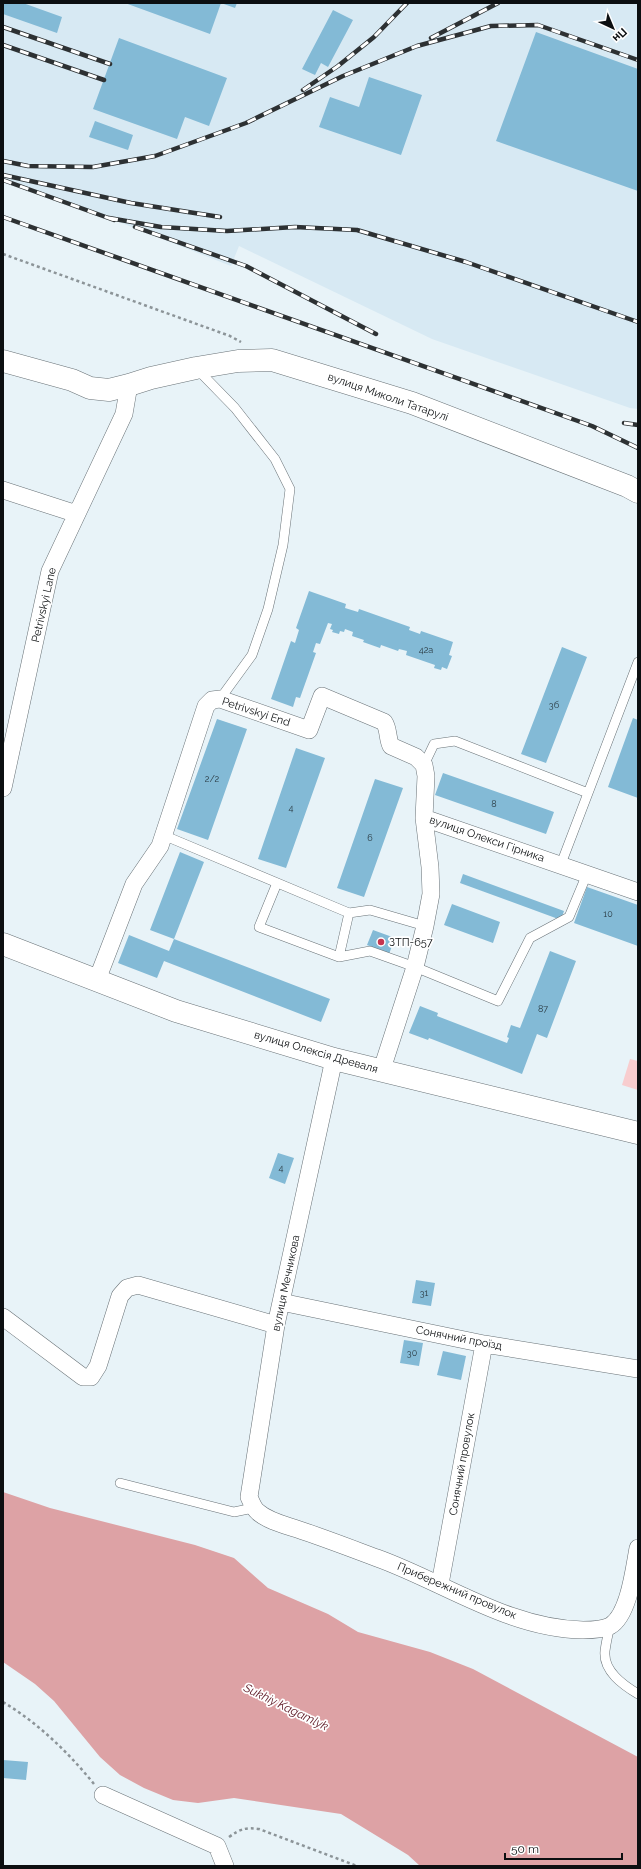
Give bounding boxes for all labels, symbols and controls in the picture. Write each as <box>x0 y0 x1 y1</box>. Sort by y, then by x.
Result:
north arrow <box>593 8 633 48</box>
text: Пн <box>610 25 629 45</box>
street label: вулиця Миколи Татарулі <box>326 370 450 424</box>
street label: Petrivskyi Lane <box>29 566 59 644</box>
house number: 42а <box>419 645 433 655</box>
street label: Petrivskyi End <box>220 695 292 729</box>
house number: 3б <box>549 700 560 710</box>
house number: 2/2 <box>205 774 220 784</box>
house number: 8 <box>491 799 497 809</box>
house number: 4 <box>289 803 294 813</box>
street label: вулиця Олекси Гірника <box>428 813 546 865</box>
house number: 6 <box>367 833 373 843</box>
house number: 10 <box>603 909 613 919</box>
place label: ЗТП-657 <box>389 936 433 949</box>
marker: ЗТП-657 <box>376 937 386 947</box>
house number: 87 <box>538 1004 548 1014</box>
street label: вулиця Олексія Древаля <box>253 1028 379 1076</box>
house number: 4 <box>279 1163 284 1173</box>
street label: вулиця Мечникова <box>269 1234 303 1332</box>
house number: 31 <box>420 1288 428 1298</box>
street label: Сонячний проїзд <box>415 1323 504 1353</box>
house number: 30 <box>407 1348 418 1358</box>
street label: Сонячний провулок <box>447 1411 477 1516</box>
street label: Прибережний провулок <box>395 1560 519 1622</box>
water label: Sukhiy Kagamlyk <box>241 1680 331 1734</box>
scale bar <box>505 1835 622 1861</box>
text: 50 m <box>511 1842 539 1856</box>

